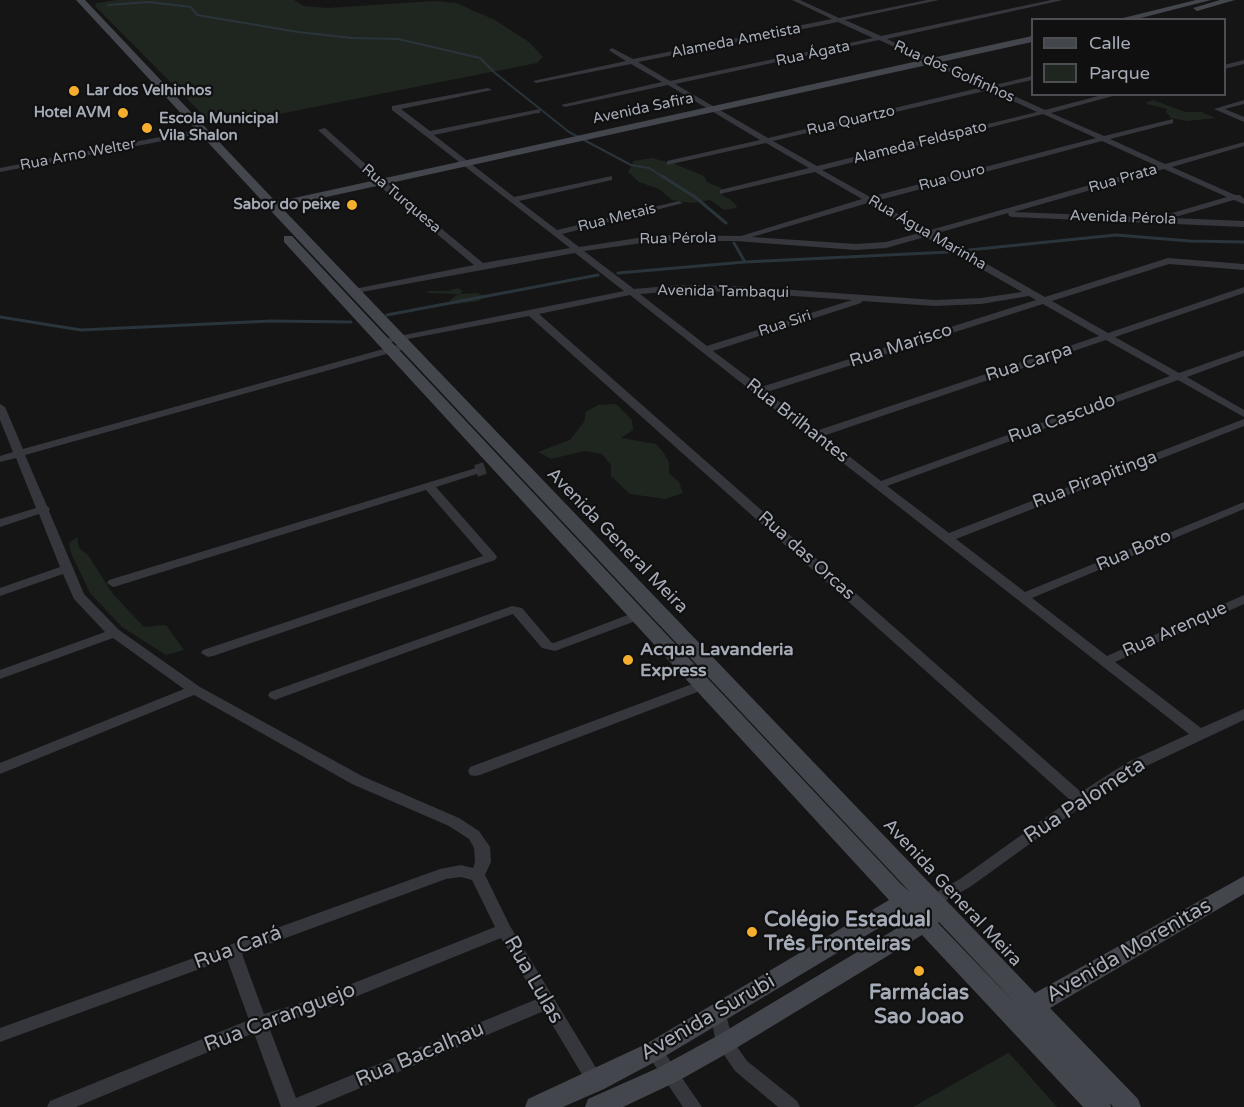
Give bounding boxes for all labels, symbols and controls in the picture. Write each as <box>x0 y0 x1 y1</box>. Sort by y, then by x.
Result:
legend <box>1031 18 1226 96</box>
street label: Alameda Ametista <box>670 20 802 62</box>
text: Calle <box>1089 32 1131 54</box>
street label: Rua Ágata <box>774 37 852 71</box>
street label: Rua dos Golfinhos <box>891 37 1017 107</box>
text: Parque <box>1089 62 1150 84</box>
place label: Lar dos Velhinhos <box>86 82 212 100</box>
marker: Lar dos Velhinhos <box>67 84 81 98</box>
street label: Avenida Safira <box>591 90 695 128</box>
street label: Rua Quartzo <box>805 102 897 140</box>
place label: Hotel AVM <box>34 104 111 122</box>
marker: Hotel AVM <box>116 106 130 120</box>
place label: Escola Municipal Vila Shalon <box>159 110 278 145</box>
street label: Alameda Feldspato <box>851 118 989 168</box>
marker: Escola Municipal Vila Shalon <box>140 121 154 135</box>
street label: Rua Arno Welter <box>19 135 137 175</box>
street label: Rua Turquesa <box>358 161 444 237</box>
street label: Rua Ouro <box>917 161 987 195</box>
street label: Rua Prata <box>1087 161 1159 197</box>
street label: Rua Água Marinha <box>865 192 989 274</box>
place label: Sabor do peixe <box>234 196 340 214</box>
marker: Sabor do peixe <box>345 198 359 212</box>
street label: Rua Metais <box>576 200 658 236</box>
street label: Avenida Pérola <box>1069 207 1177 229</box>
street label: Rua Pérola <box>639 229 717 249</box>
street label: Avenida Tambaqui <box>657 282 789 302</box>
street label: Rua Siri <box>756 307 814 341</box>
street label: Rua Marisco <box>847 319 955 373</box>
street label: Rua Carpa <box>983 339 1075 387</box>
street label: Rua Brilhantes <box>741 374 853 468</box>
street label: Rua Cascudo <box>1005 390 1119 448</box>
street label: Rua Pirapitinga <box>1030 446 1160 514</box>
street label: Avenida General Meira <box>542 464 692 618</box>
street label: Rua das Orcas <box>753 507 859 605</box>
street label: Rua Boto <box>1093 526 1175 576</box>
street label: Rua Arenque <box>1119 597 1231 663</box>
place label: Acqua Lavanderia Express <box>640 639 794 682</box>
marker: Acqua Lavanderia Express <box>621 653 635 667</box>
street label: Rua Palometa <box>1020 752 1150 850</box>
street label: Avenida General Meira <box>878 815 1026 971</box>
street label: Avenida Morenitas <box>1042 893 1216 1009</box>
place label: Colégio Estadual Três Fronteiras <box>764 907 931 957</box>
street label: Rua Cará <box>191 921 285 975</box>
marker: Colégio Estadual Três Fronteiras <box>745 925 759 939</box>
street label: Rua Lulas <box>498 932 568 1028</box>
marker: Farmácias Sao Joao <box>912 964 926 978</box>
street label: Avenida Surubi <box>636 969 780 1067</box>
street label: Rua Caranguejo <box>201 978 359 1058</box>
place label: Farmácias Sao Joao <box>869 980 969 1030</box>
street label: Rua Bacalhau <box>352 1017 488 1093</box>

